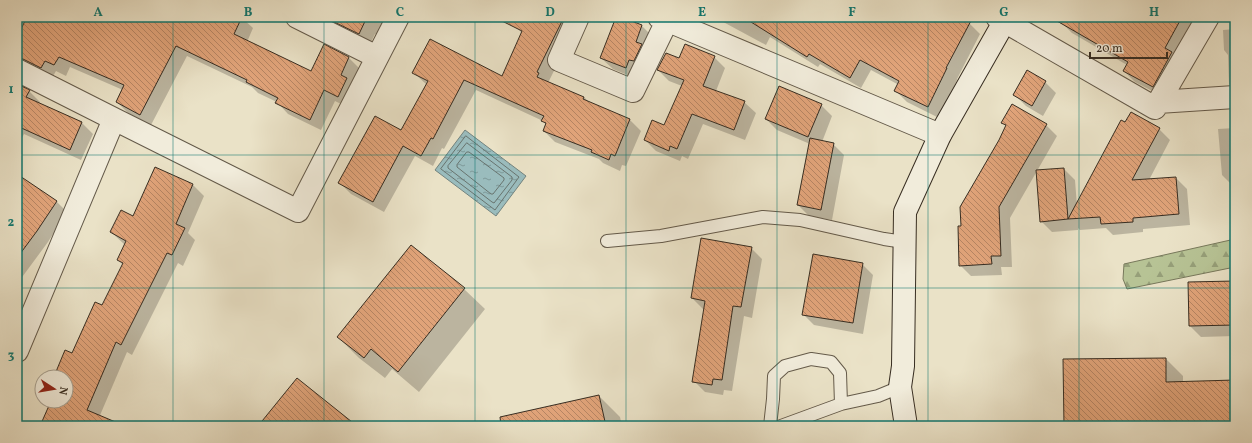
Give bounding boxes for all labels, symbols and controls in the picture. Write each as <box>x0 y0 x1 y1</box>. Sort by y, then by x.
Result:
text: A <box>93 4 103 22</box>
text: B <box>244 4 253 22</box>
text: C <box>396 4 404 22</box>
text: D <box>545 4 555 22</box>
text: E <box>698 4 706 22</box>
text: F <box>848 4 856 22</box>
text: G <box>999 4 1009 22</box>
text: H <box>1149 4 1159 22</box>
scale bar <box>1090 34 1167 60</box>
text: 20 m <box>1096 41 1123 57</box>
text: 1 <box>8 81 14 99</box>
text: 2 <box>8 214 15 232</box>
text: 3 <box>8 347 15 365</box>
north arrow <box>34 369 74 409</box>
text: N <box>54 385 70 396</box>

